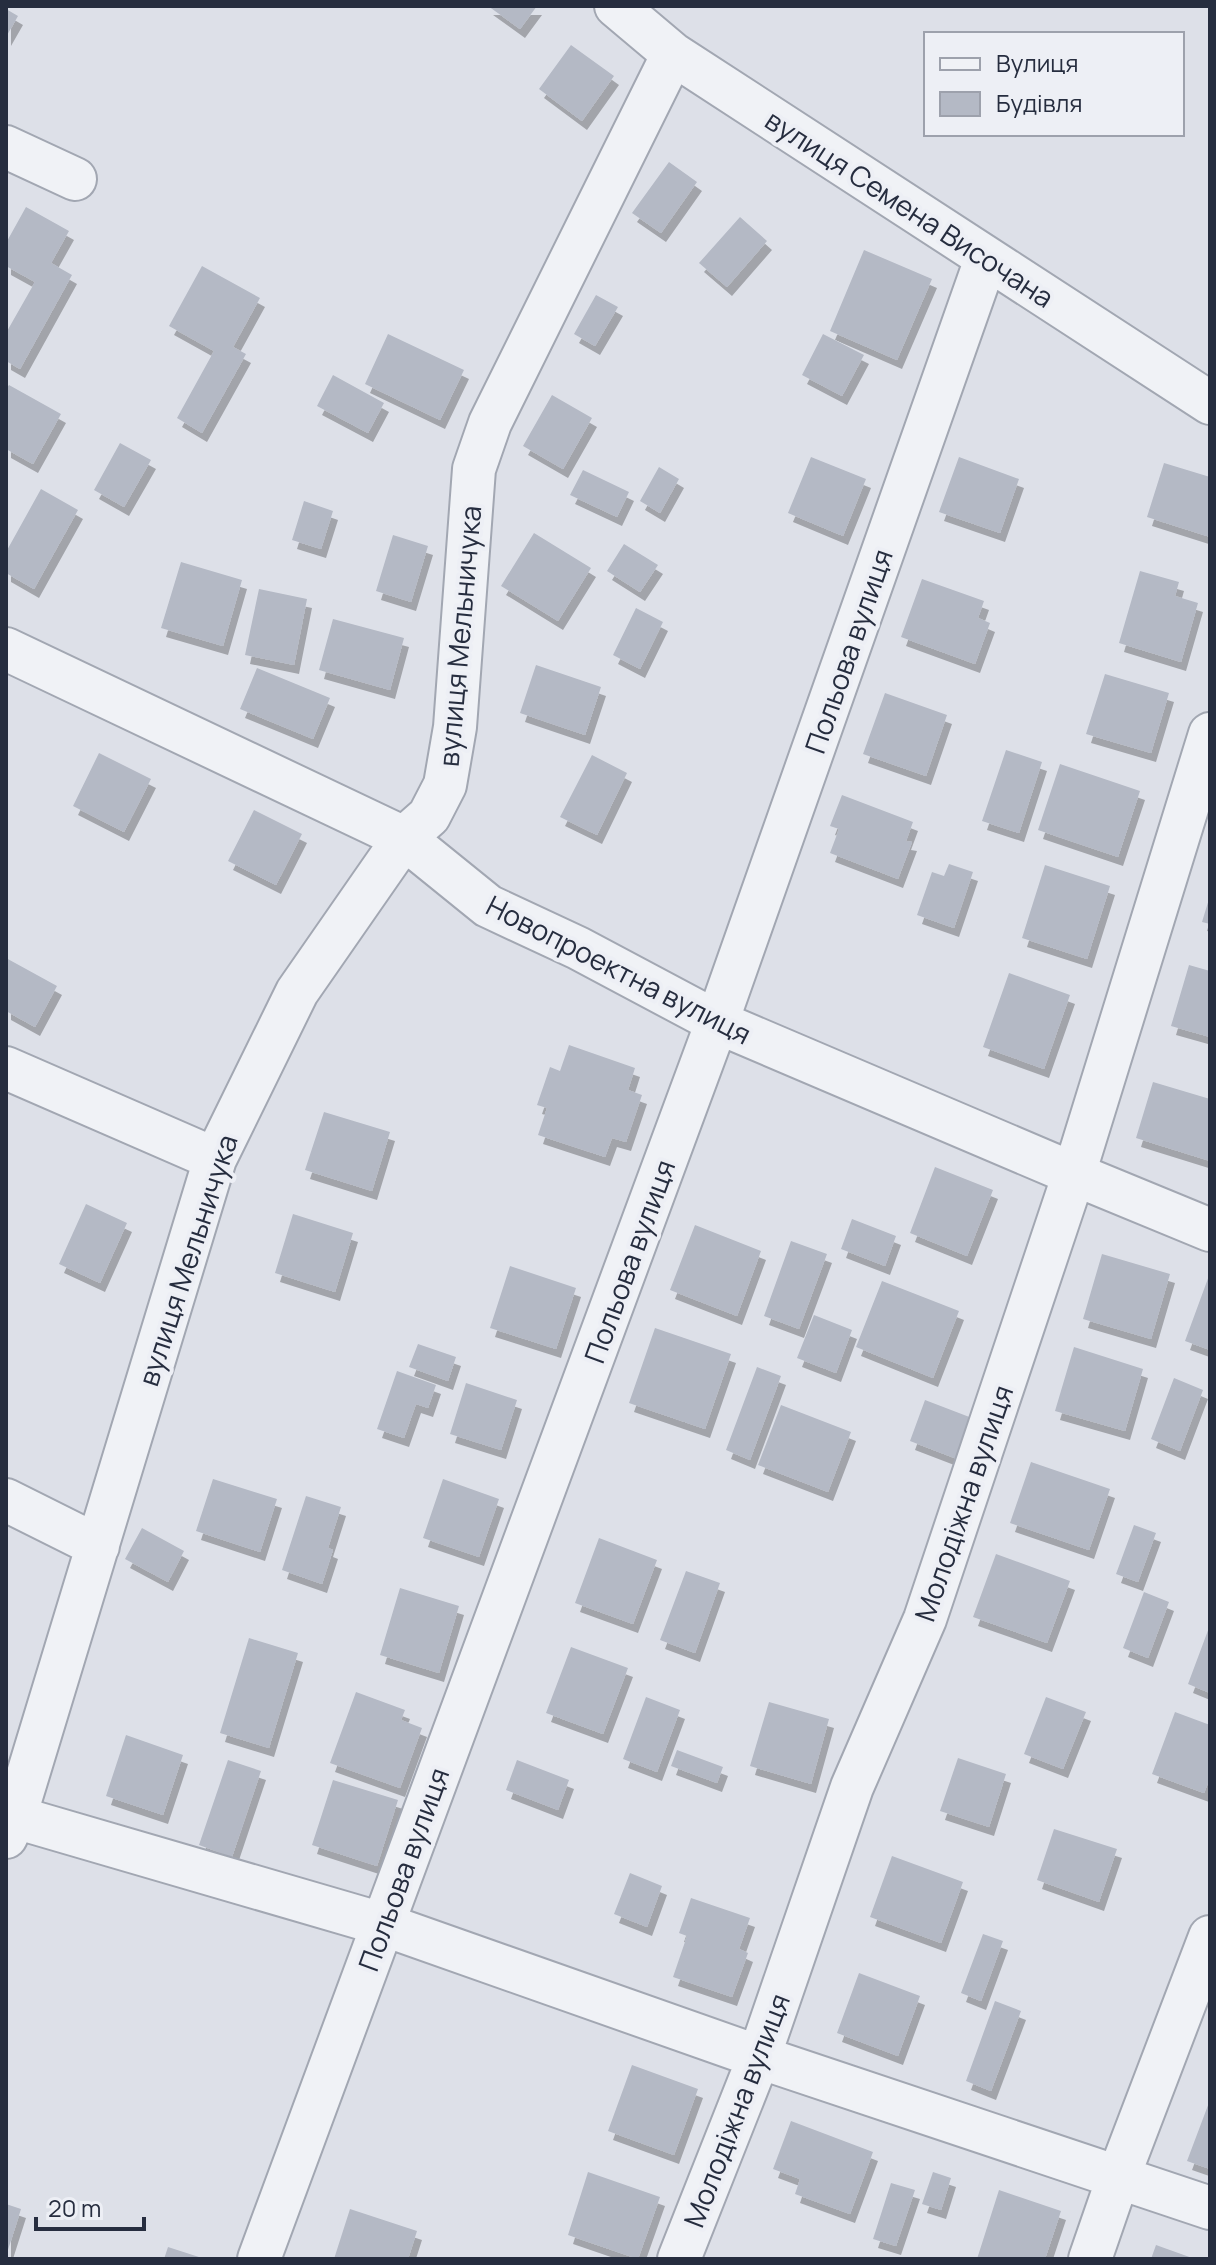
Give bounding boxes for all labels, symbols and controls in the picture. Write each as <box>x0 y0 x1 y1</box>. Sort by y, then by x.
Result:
legend <box>924 32 1184 136</box>
text: Вулиця <box>996 46 1078 79</box>
text: Будівля <box>996 86 1083 119</box>
street label: вулиця Семена Височана <box>758 100 1062 316</box>
street label: вулиця Мельничука <box>429 504 489 768</box>
street label: Польова вулиця <box>795 544 901 758</box>
street label: Новопроектна вулиця <box>480 886 758 1052</box>
street label: вулиця Мельничука <box>128 1129 246 1391</box>
street label: Польова вулиця <box>575 1154 683 1368</box>
street label: Молодіжна вулиця <box>905 1380 1021 1626</box>
street label: Польова вулиця <box>349 1762 457 1976</box>
street label: Молодіжна вулиця <box>674 1988 798 2232</box>
scale bar <box>36 2181 144 2231</box>
text: 20 m <box>48 2191 101 2224</box>

